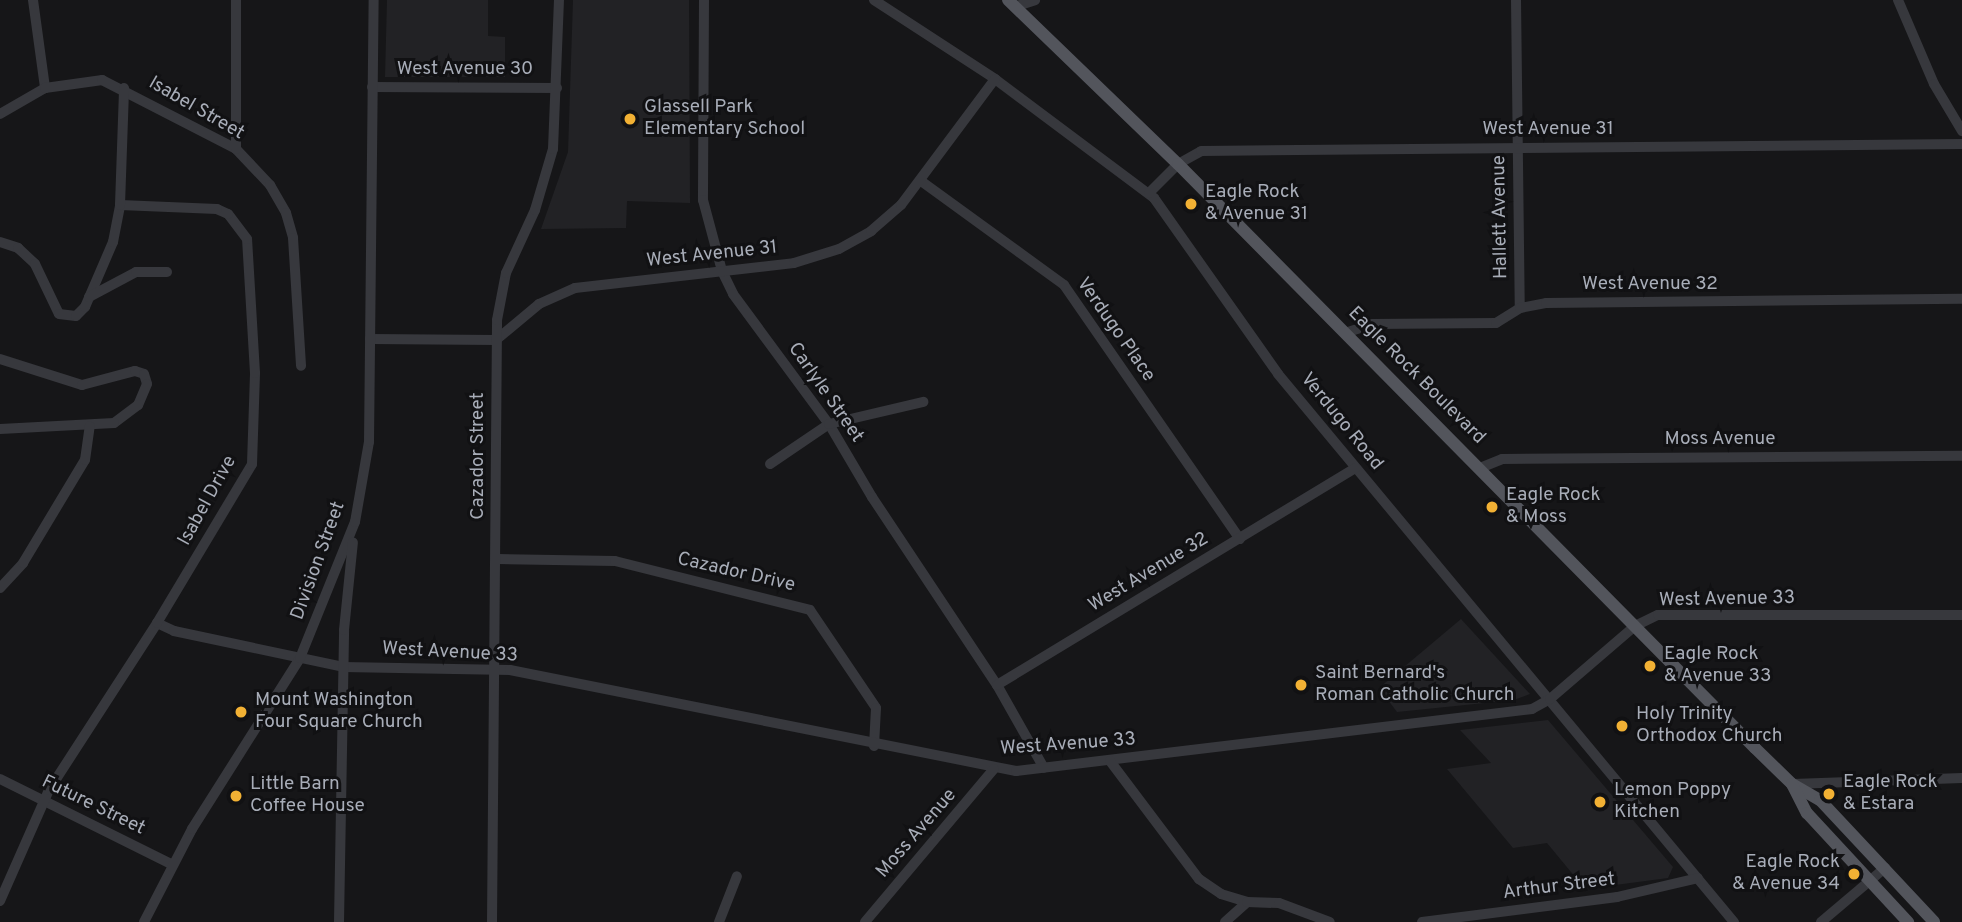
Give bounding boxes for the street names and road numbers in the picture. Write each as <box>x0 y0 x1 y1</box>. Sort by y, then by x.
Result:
street label: West Avenue 30 <box>396 59 534 81</box>
street label: Isabel Street <box>144 72 248 146</box>
street label: West Avenue 31 <box>1482 119 1614 141</box>
street label: Hallett Avenue <box>1489 154 1513 280</box>
street label: West Avenue 31 <box>645 237 779 273</box>
street label: Verdugo Place <box>1071 274 1159 386</box>
street label: West Avenue 32 <box>1582 274 1718 296</box>
street label: Eagle Rock Boulevard <box>1343 303 1489 449</box>
street label: Carlyle Street <box>782 339 868 447</box>
street label: Verdugo Road <box>1295 369 1387 475</box>
street label: Cazador Street <box>468 392 490 520</box>
street label: Moss Avenue <box>1664 429 1776 451</box>
street label: Isabel Drive <box>174 452 242 550</box>
street label: Division Street <box>287 499 351 623</box>
street label: West Avenue 32 <box>1085 528 1213 618</box>
street label: Cazador Drive <box>675 548 797 598</box>
street label: West Avenue 33 <box>1658 587 1796 613</box>
street label: West Avenue 33 <box>381 638 519 668</box>
street label: West Avenue 33 <box>999 729 1137 761</box>
street label: Future Street <box>38 771 148 841</box>
street label: Moss Avenue <box>872 784 962 884</box>
street label: Arthur Street <box>1501 869 1617 905</box>

